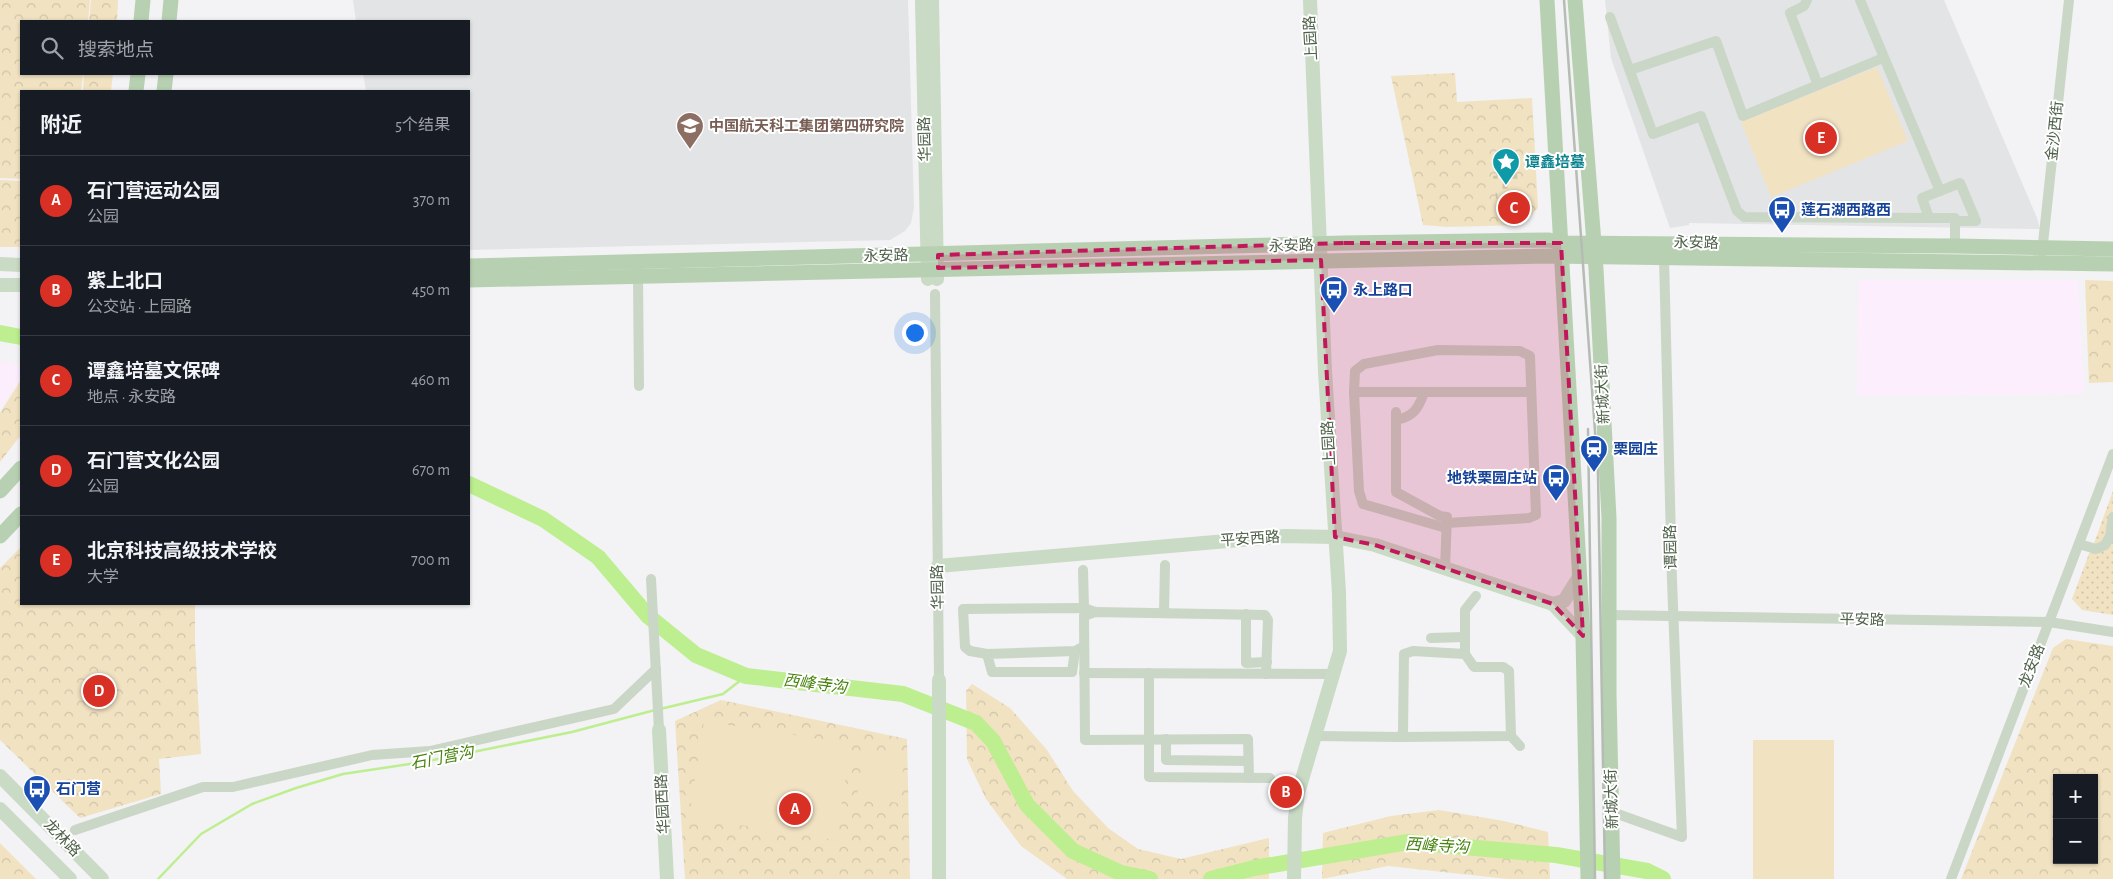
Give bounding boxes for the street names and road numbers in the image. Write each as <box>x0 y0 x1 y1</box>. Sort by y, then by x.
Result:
street label: 上园路 <box>1301 15 1320 61</box>
street label: 金沙西街 <box>2043 100 2066 162</box>
street label: 华园路 <box>915 116 933 162</box>
street label: 永安路 <box>1673 234 1719 251</box>
street label: 永安路 <box>1268 237 1314 254</box>
street label: 永安路 <box>863 247 909 264</box>
street label: 新城大街 <box>1593 364 1612 424</box>
street label: 上园路 <box>1319 420 1338 466</box>
street label: 谭园路 <box>1662 524 1679 570</box>
street label: 平安西路 <box>1219 528 1280 549</box>
street label: 华园路 <box>928 564 946 610</box>
street label: 平安路 <box>1839 611 1885 628</box>
street label: 龙安路 <box>2015 642 2047 690</box>
street label: 新城大街 <box>1602 769 1621 829</box>
street label: 华园西路 <box>652 774 672 834</box>
street label: 龙林路 <box>41 815 84 859</box>

